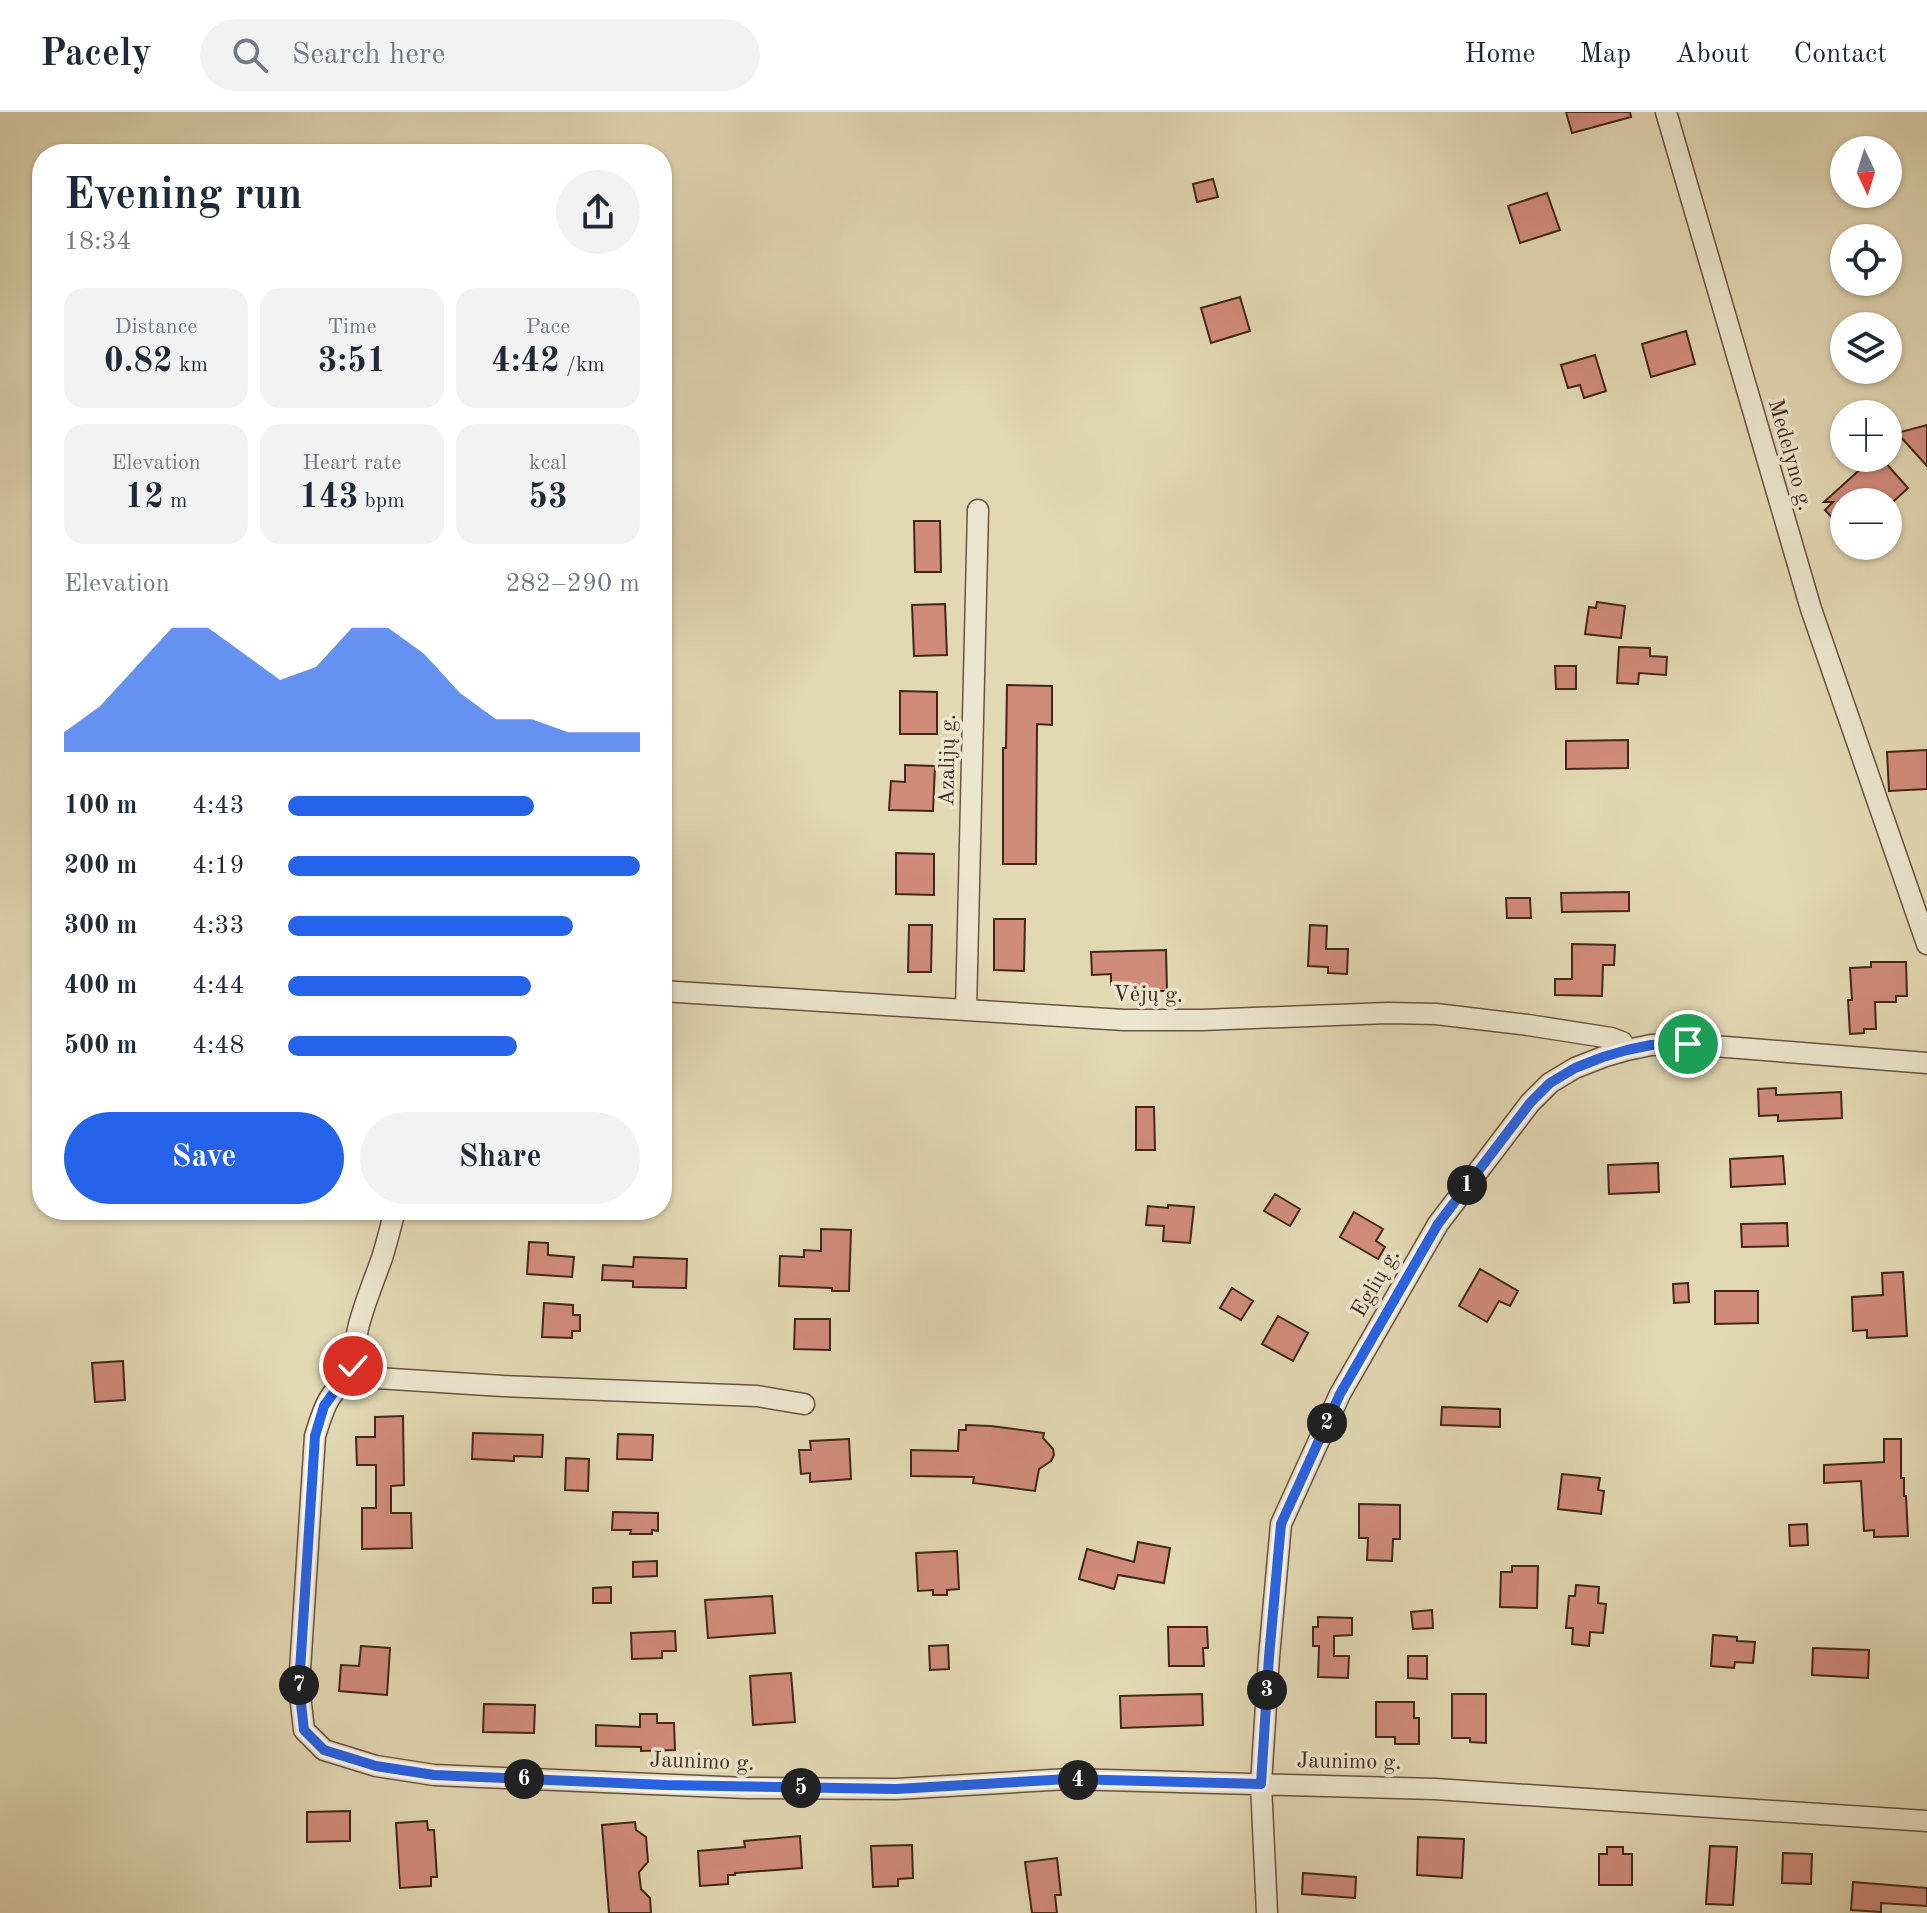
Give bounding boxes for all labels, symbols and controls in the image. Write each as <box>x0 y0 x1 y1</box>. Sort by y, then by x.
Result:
search box <box>200 19 760 91</box>
icon: search <box>228 33 272 77</box>
text: Pacely <box>40 36 152 74</box>
text: Search here <box>292 40 445 70</box>
text: Home <box>1464 41 1535 69</box>
text: Map <box>1579 41 1631 69</box>
text: About <box>1675 41 1750 69</box>
text: Contact <box>1794 41 1887 69</box>
north arrow <box>1830 136 1902 208</box>
map controls <box>1830 136 1902 560</box>
button: share <box>556 170 640 254</box>
text: Evening run <box>64 174 302 218</box>
button: locate <box>1830 224 1902 296</box>
text: 18:34 <box>64 229 132 255</box>
button: layers <box>1830 312 1902 384</box>
text: Distance <box>115 316 197 338</box>
text: Time <box>327 316 377 338</box>
text: Pace <box>526 316 570 338</box>
text: 0.82 <box>104 345 173 379</box>
text: 3:51 <box>318 345 386 379</box>
text: 4:42 <box>491 345 560 379</box>
text: km <box>173 354 208 376</box>
text: /km <box>560 354 605 376</box>
street label: Medelyno g. <box>1764 397 1816 513</box>
button: + <box>1830 400 1902 472</box>
text: Elevation <box>111 452 201 474</box>
text: Heart rate <box>303 452 401 474</box>
text: kcal <box>529 452 567 474</box>
text: 12 <box>124 481 164 515</box>
text: 143 <box>299 481 358 515</box>
text: 53 <box>528 481 568 515</box>
button: − <box>1830 488 1902 560</box>
text: m <box>164 490 188 512</box>
text: bpm <box>358 490 405 512</box>
text: Elevation <box>64 571 170 597</box>
text: 282–290 m <box>505 571 640 597</box>
street label: Azalijų g. <box>936 714 960 806</box>
text: 100 m <box>64 793 137 819</box>
text: 4:43 <box>192 793 245 819</box>
text: 200 m <box>64 853 137 879</box>
text: 4:19 <box>192 853 245 879</box>
text: 300 m <box>64 913 137 939</box>
text: 4:33 <box>192 913 245 939</box>
text: 400 m <box>64 973 137 999</box>
text: 4:44 <box>192 973 245 999</box>
street label: Vėjų g. <box>1113 983 1183 1007</box>
pin <box>1654 1010 1722 1078</box>
icon: arrive <box>1666 1022 1710 1066</box>
text: 500 m <box>64 1033 137 1059</box>
text: 4:48 <box>192 1033 245 1059</box>
button: Save <box>64 1112 344 1204</box>
button: Share <box>360 1112 640 1204</box>
pin: 1 <box>1447 1165 1487 1205</box>
text: 1 <box>1461 1174 1473 1196</box>
street label: Eglių g. <box>1348 1245 1404 1321</box>
pin <box>319 1332 387 1400</box>
icon: check <box>331 1344 375 1388</box>
pin: 2 <box>1307 1403 1347 1443</box>
text: 2 <box>1321 1412 1333 1434</box>
pin: 7 <box>279 1665 319 1705</box>
pin: 3 <box>1247 1670 1287 1710</box>
text: 7 <box>293 1674 305 1696</box>
text: 3 <box>1261 1679 1273 1701</box>
street label: Jaunimo g. <box>649 1749 755 1775</box>
street label: Jaunimo g. <box>1296 1750 1402 1774</box>
pin: 6 <box>504 1759 544 1799</box>
pin: 4 <box>1058 1760 1098 1800</box>
text: 6 <box>518 1768 530 1790</box>
pin: 5 <box>781 1768 821 1808</box>
text: 4 <box>1072 1769 1084 1791</box>
text: 5 <box>795 1777 807 1799</box>

